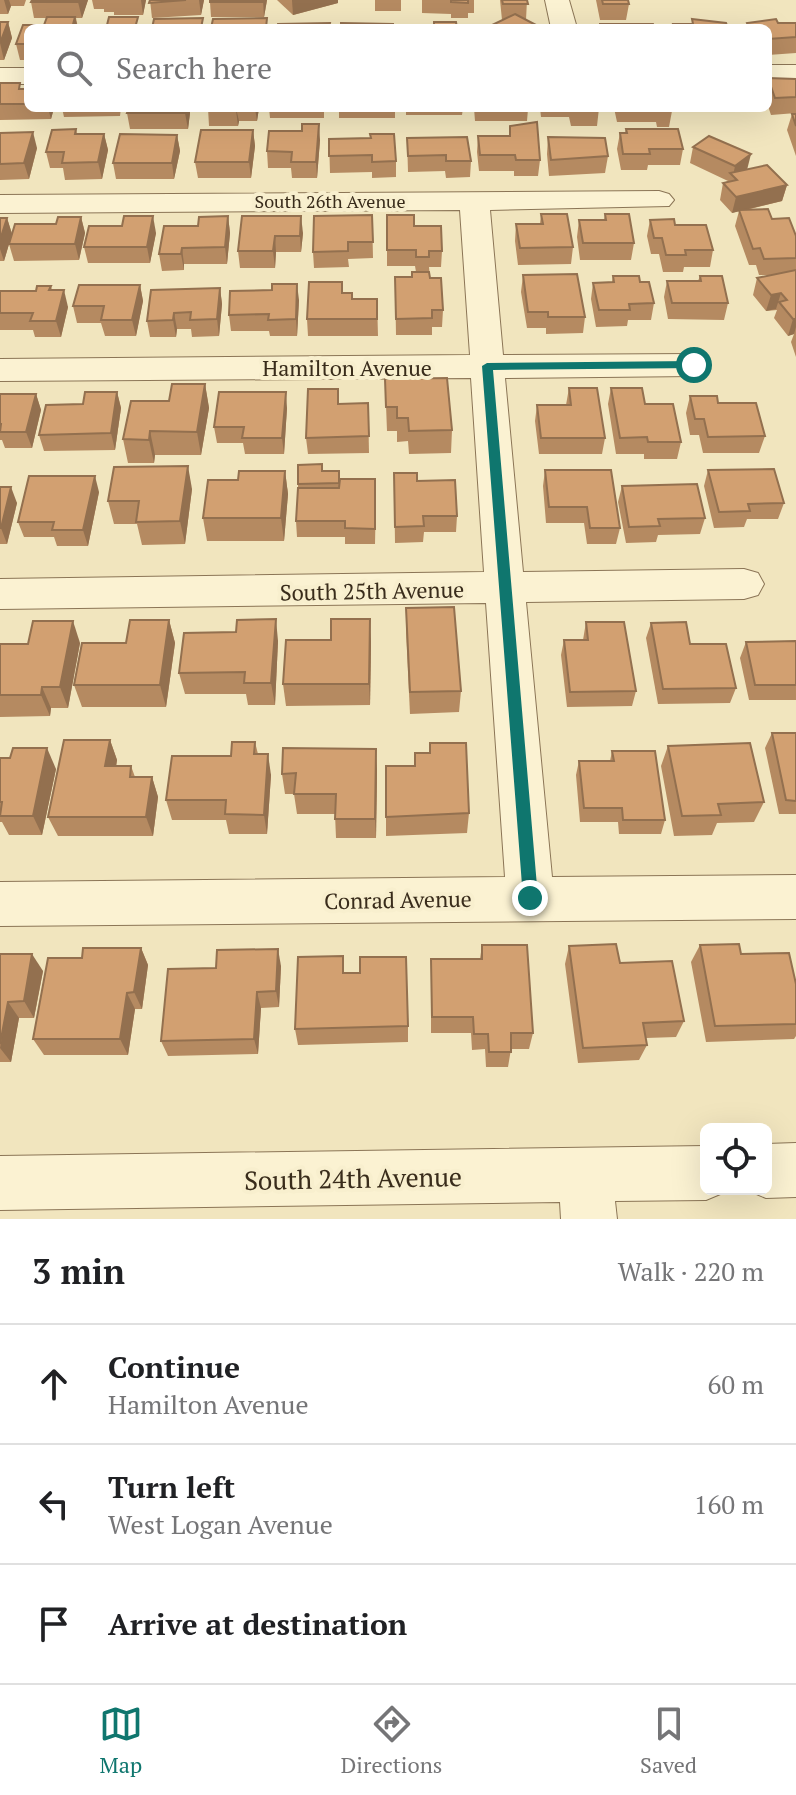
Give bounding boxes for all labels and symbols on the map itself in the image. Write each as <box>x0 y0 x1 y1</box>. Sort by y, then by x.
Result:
street label: South 26th Avenue <box>255 189 405 213</box>
route start <box>676 347 712 383</box>
street label: Hamilton Avenue <box>262 353 432 382</box>
street label: South 25th Avenue <box>280 574 464 607</box>
route end <box>512 880 548 916</box>
street label: Conrad Avenue <box>324 884 472 915</box>
street label: South 24th Avenue <box>244 1159 462 1197</box>

